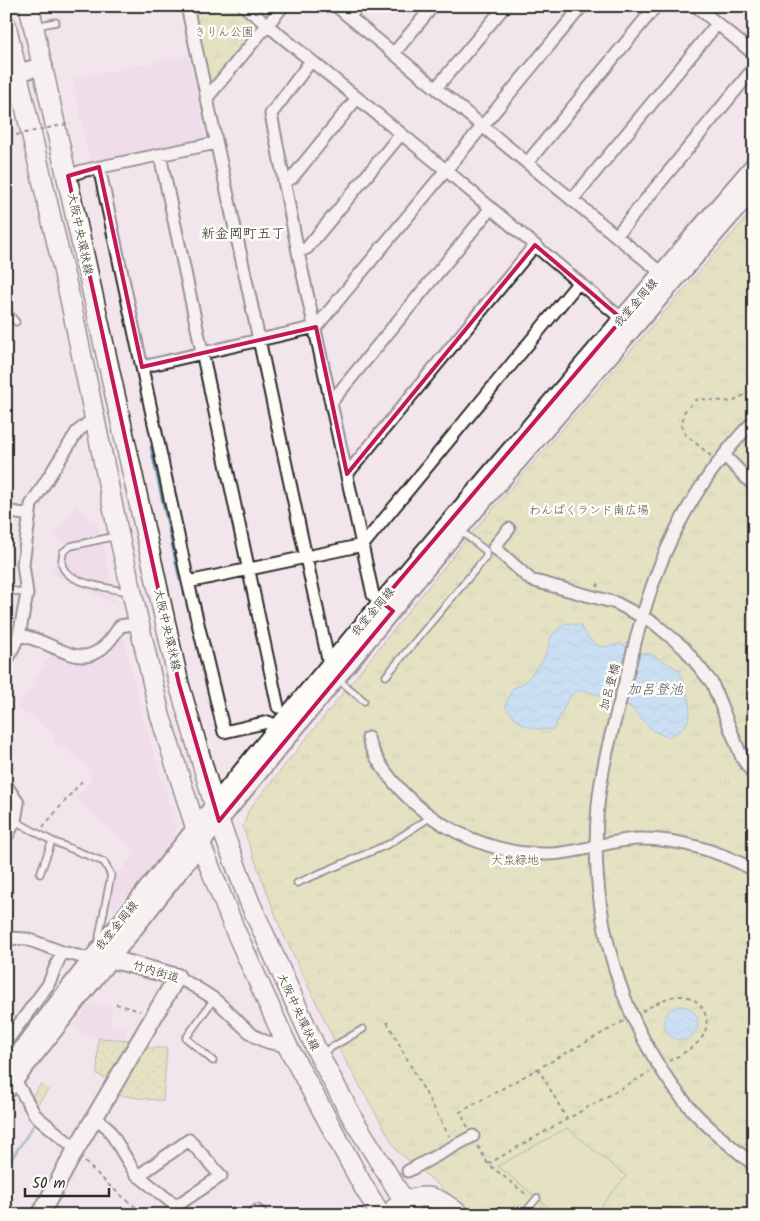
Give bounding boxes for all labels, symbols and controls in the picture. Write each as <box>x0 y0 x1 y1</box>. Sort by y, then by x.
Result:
park label: きりん公園 <box>194 23 254 42</box>
street label: 大阪中央環状線 <box>62 191 98 277</box>
district label: 新金岡町五丁 <box>201 223 285 245</box>
street label: 我堂金岡線 <box>609 274 663 332</box>
park label: わんぱくランド南広場 <box>529 501 649 520</box>
street label: 我堂金岡線 <box>346 583 400 641</box>
street label: 大阪中央環状線 <box>148 587 186 673</box>
street label: 加呂登橋 <box>595 661 625 713</box>
water label: 加呂登池 <box>627 679 684 701</box>
park label: 大泉緑地 <box>491 851 539 870</box>
street label: 我堂金岡線 <box>91 897 143 955</box>
street label: 竹内街道 <box>130 956 182 988</box>
street label: 大阪中央環状線 <box>272 970 324 1054</box>
scale bar <box>25 1166 109 1198</box>
text: 50 m <box>32 1172 66 1196</box>

